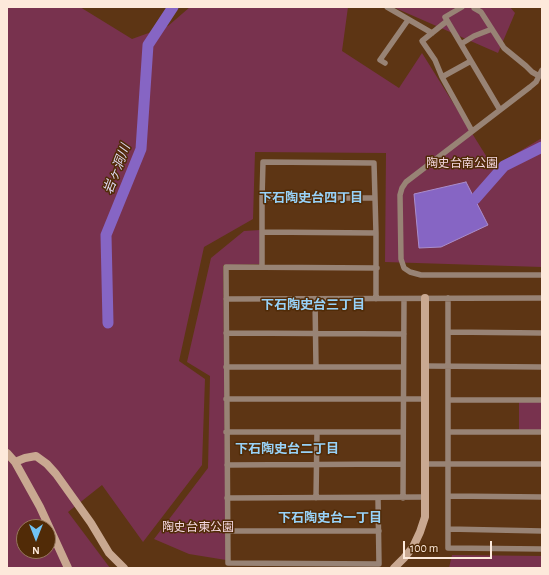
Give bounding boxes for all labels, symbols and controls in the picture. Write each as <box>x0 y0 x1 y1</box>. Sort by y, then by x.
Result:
water label: 岩ヶ洞川 <box>100 142 134 196</box>
park label: 陶史台南公園 <box>426 156 498 170</box>
district label: 下石陶史台四丁目 <box>259 190 363 206</box>
district label: 下石陶史台三丁目 <box>261 297 365 313</box>
district label: 下石陶史台二丁目 <box>235 441 339 457</box>
district label: 下石陶史台一丁目 <box>278 510 382 526</box>
north arrow <box>16 519 56 559</box>
park label: 陶史台東公園 <box>162 520 234 534</box>
scale bar <box>405 533 494 559</box>
text: 100 m <box>410 542 438 554</box>
text: N <box>32 545 40 556</box>

